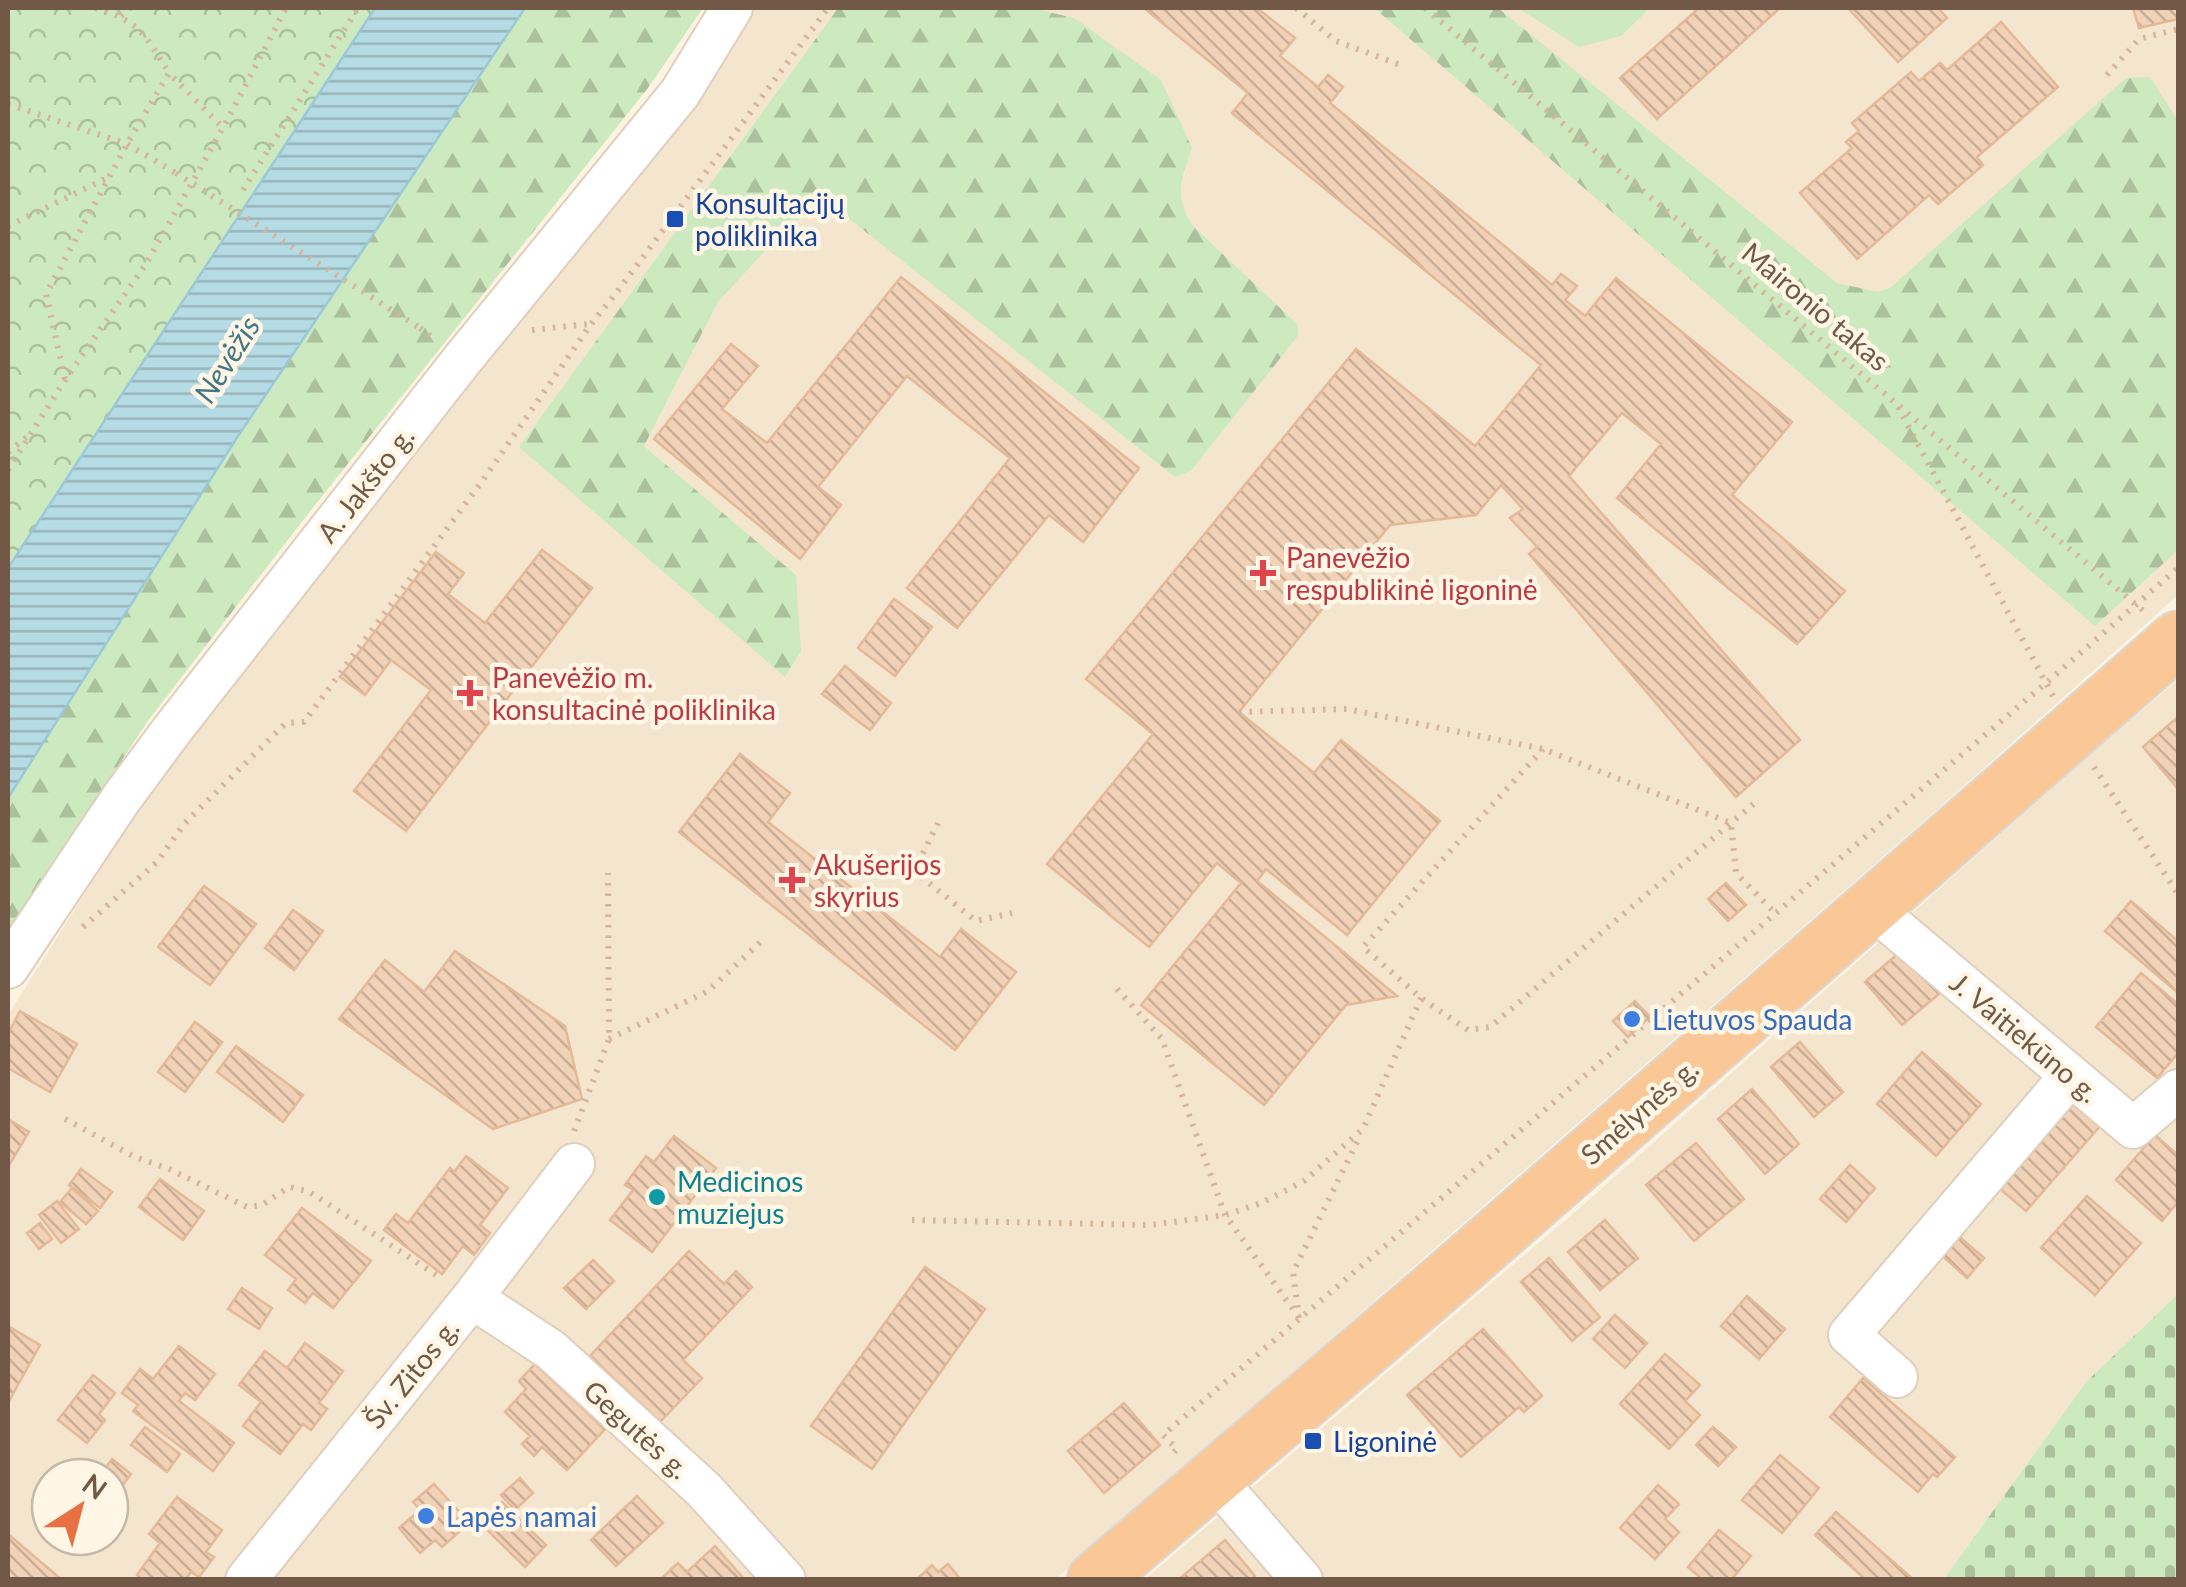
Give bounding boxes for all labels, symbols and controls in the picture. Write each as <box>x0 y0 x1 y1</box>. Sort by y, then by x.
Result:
place label: Konsultacijų poliklinika <box>695 186 845 252</box>
marker: Konsultacijų poliklinika <box>664 208 686 230</box>
street label: Maironio takas <box>1736 235 1896 377</box>
water label: Nevėžis <box>186 309 266 409</box>
street label: A. Jakšto g. <box>309 419 421 549</box>
place label: Panevėžio respublikinė ligoninė <box>1286 540 1538 606</box>
marker: Panevėžio respublikinė ligoninė <box>1250 560 1276 586</box>
place label: Panevėžio m. konsultacinė poliklinika <box>492 660 776 726</box>
marker: Panevėžio m. konsultacinė poliklinika <box>457 680 483 706</box>
place label: Akušerijos skyrius <box>814 847 941 913</box>
marker: Akušerijos skyrius <box>779 867 805 893</box>
street label: J. Vaitiekūno g. <box>1944 965 2106 1109</box>
place label: Lietuvos Spauda <box>1652 1002 1852 1036</box>
marker: Lietuvos Spauda <box>1621 1008 1643 1030</box>
street label: Smėlynės g. <box>1573 1051 1705 1171</box>
place label: Medicinos muziejus <box>677 1164 803 1230</box>
marker: Medicinos muziejus <box>646 1186 668 1208</box>
street label: Šv. Zitos g. <box>356 1311 466 1435</box>
street label: Gegutės g. <box>577 1373 697 1485</box>
place label: Ligoninė <box>1333 1424 1437 1458</box>
marker: Ligoninė <box>1302 1430 1324 1452</box>
north arrow <box>30 1457 130 1557</box>
text: N <box>77 1466 114 1506</box>
place label: Lapės namai <box>446 1499 597 1533</box>
marker: Lapės namai <box>415 1505 437 1527</box>

